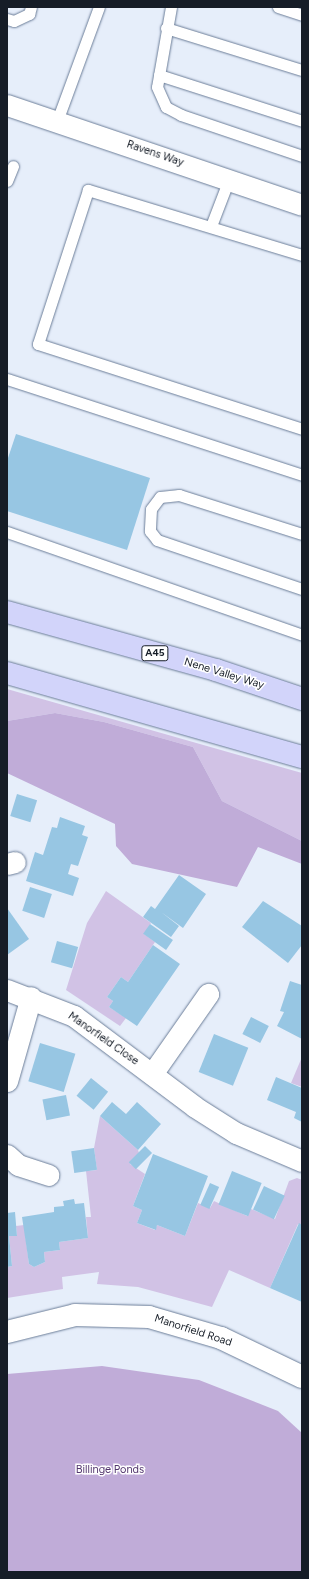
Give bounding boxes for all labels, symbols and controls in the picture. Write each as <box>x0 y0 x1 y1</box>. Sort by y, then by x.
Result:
street label: Ravens Way <box>125 138 185 170</box>
road number: A45 <box>141 645 169 661</box>
street label: Nene Valley Way <box>182 656 266 692</box>
street label: Manorfield Close <box>65 1010 141 1068</box>
street label: Manorfield Road <box>153 1312 233 1350</box>
park label: Billinge Ponds <box>76 1463 144 1477</box>

